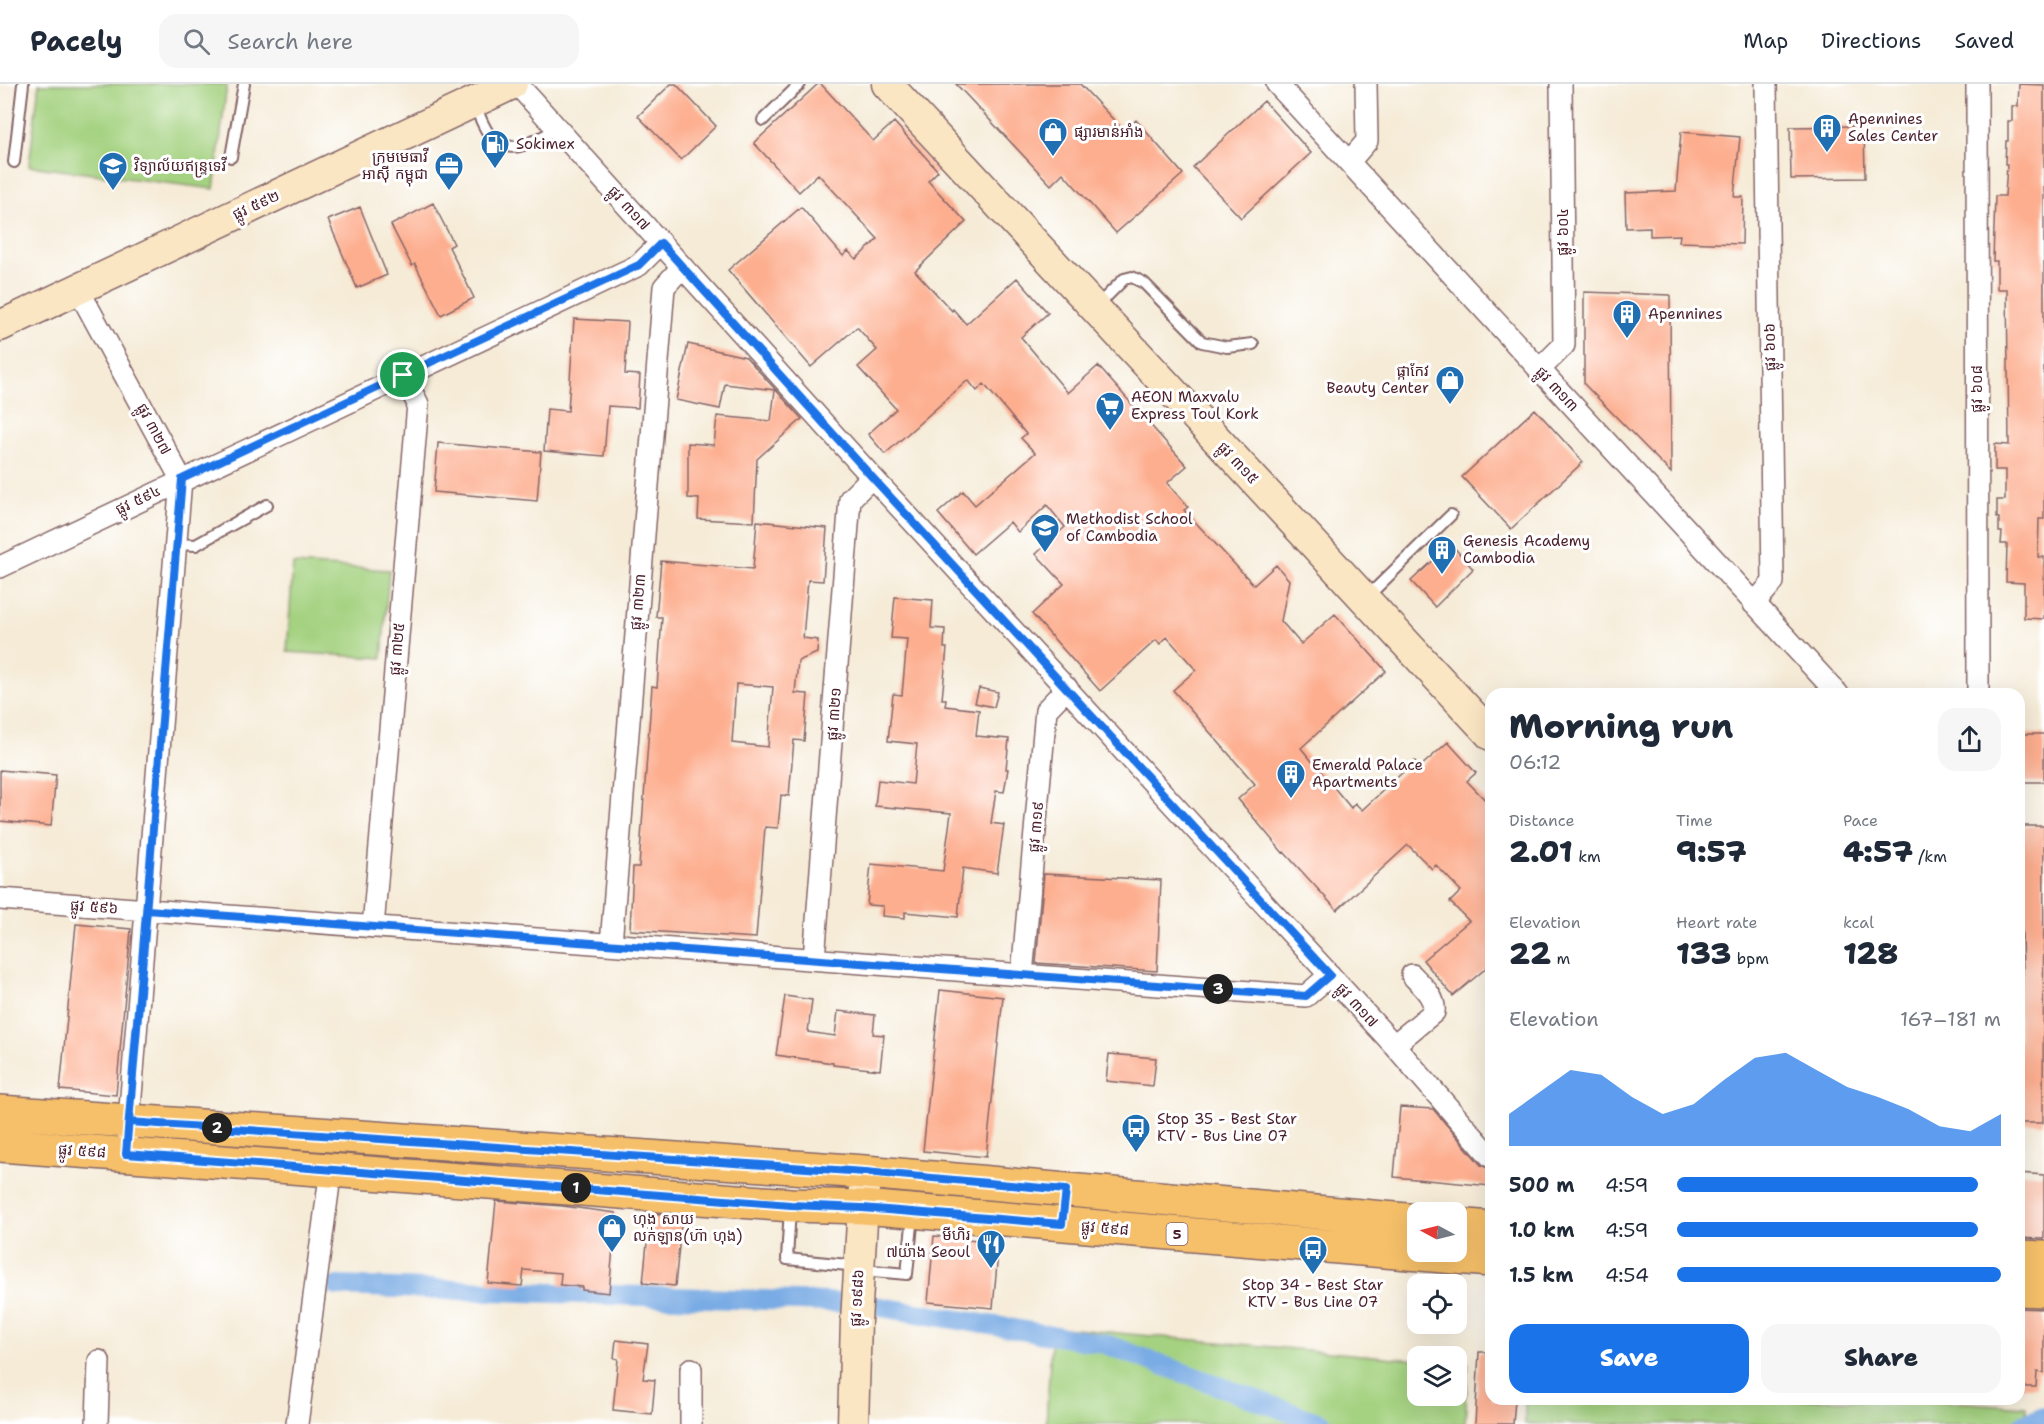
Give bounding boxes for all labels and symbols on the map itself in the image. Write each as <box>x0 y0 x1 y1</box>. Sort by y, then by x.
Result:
place label: Apennines Sales Center <box>1848 109 1938 146</box>
building icon: Apennines Sales Center <box>1811 112 1843 154</box>
shop icon: ផ្សារមាន់អាំង <box>1037 116 1069 158</box>
place label: ផ្សារមាន់អាំង <box>1074 122 1144 142</box>
fuel station icon: Sokimex <box>479 128 511 170</box>
place label: Sokimex <box>516 134 575 154</box>
place label: ក្រុមមេធាវី អាស៊ី កម្ពុជា <box>362 147 429 187</box>
school or university icon: វិទ្យាល័យឥន្រ្ទទេវី <box>97 150 129 192</box>
office icon: ក្រុមមេធាវី អាស៊ី កម្ពុជា <box>433 150 465 192</box>
place label: វិទ្យាល័យឥន្រ្ទទេវី <box>134 156 227 178</box>
street label: ផ្លូវ ៣១៧ <box>601 181 654 237</box>
street label: ផ្លូវ ៥៩២ <box>229 185 284 228</box>
street label: ផ្លូវ ៦០៤ <box>1553 208 1576 256</box>
building icon: Apennines <box>1611 298 1643 340</box>
place label: Apennines <box>1648 304 1723 324</box>
street label: ផ្លូវ ៦០៦ <box>1760 323 1784 371</box>
pin <box>377 349 428 400</box>
place label: ផ្កាកែវ Beauty Center <box>1326 361 1429 398</box>
street label: ផ្លូវ ៣១៣ <box>1528 362 1583 418</box>
shop icon: ផ្កាកែវ Beauty Center <box>1434 364 1466 406</box>
street label: ផ្លូវ ៦០៨ <box>1967 365 1990 413</box>
place label: AEON Maxvalu Express Toul Kork <box>1131 387 1259 424</box>
supermarket icon: AEON Maxvalu Express Toul Kork <box>1094 390 1126 432</box>
street label: ផ្លូវ ៣២៧ <box>129 400 176 460</box>
street label: ផ្លូវ ៣១៥ <box>1211 437 1263 491</box>
street label: ផ្លូវ ៥៩៤ <box>112 480 166 523</box>
place label: Methodist School of Cambodia <box>1066 509 1193 546</box>
school or university icon: Methodist School of Cambodia <box>1029 512 1061 554</box>
place label: Genesis Academy Cambodia <box>1463 531 1590 568</box>
building icon: Genesis Academy Cambodia <box>1426 534 1458 576</box>
street label: ផ្លូវ ៣២៣ <box>626 573 654 631</box>
street label: ផ្លូវ ៣២៥ <box>385 622 413 677</box>
street label: ផ្លូវ ៣២១ <box>822 687 849 742</box>
place label: Emerald Palace Apartments <box>1312 755 1423 792</box>
building icon: Emerald Palace Apartments <box>1275 758 1307 800</box>
street label: ផ្លូវ ៣១៩ <box>1024 800 1052 854</box>
street label: ផ្លូវ ៥៩៦ <box>69 895 119 922</box>
pin: 3 <box>1203 974 1233 1004</box>
street label: ផ្លូវ ៣១៧ <box>1329 978 1382 1034</box>
place label: Stop 35 - Best Star KTV - Bus Line 07 <box>1157 1109 1297 1146</box>
bus stop icon: Stop 35 - Best Star KTV - Bus Line 07 <box>1120 1112 1152 1154</box>
pin: 2 <box>202 1113 232 1143</box>
street label: ផ្លូវ ៥៩៨ <box>57 1139 107 1166</box>
pin: 1 <box>561 1173 591 1203</box>
north arrow <box>1407 1202 1467 1262</box>
place label: ហុង សាយ លក់ឡាន(ហ៊ា ហុង) <box>633 1209 742 1246</box>
shop icon: ហុង សាយ លក់ឡាន(ហ៊ា ហុង) <box>596 1212 628 1254</box>
street label: ផ្លូវ ៥៩៨ <box>1080 1216 1130 1243</box>
road number: 5 <box>1166 1223 1188 1245</box>
place label: មីហិរ ៧យ៉ាង Seoul <box>886 1225 970 1262</box>
restaurant icon: មីហិរ ៧យ៉ាង Seoul <box>975 1228 1007 1270</box>
bus stop icon: Stop 34 - Best Star KTV - Bus Line 07 <box>1297 1234 1329 1276</box>
street label: ផ្លូវ ១៩៨៦ <box>846 1269 872 1327</box>
place label: Stop 34 - Best Star KTV - Bus Line 07 <box>1242 1275 1384 1312</box>

